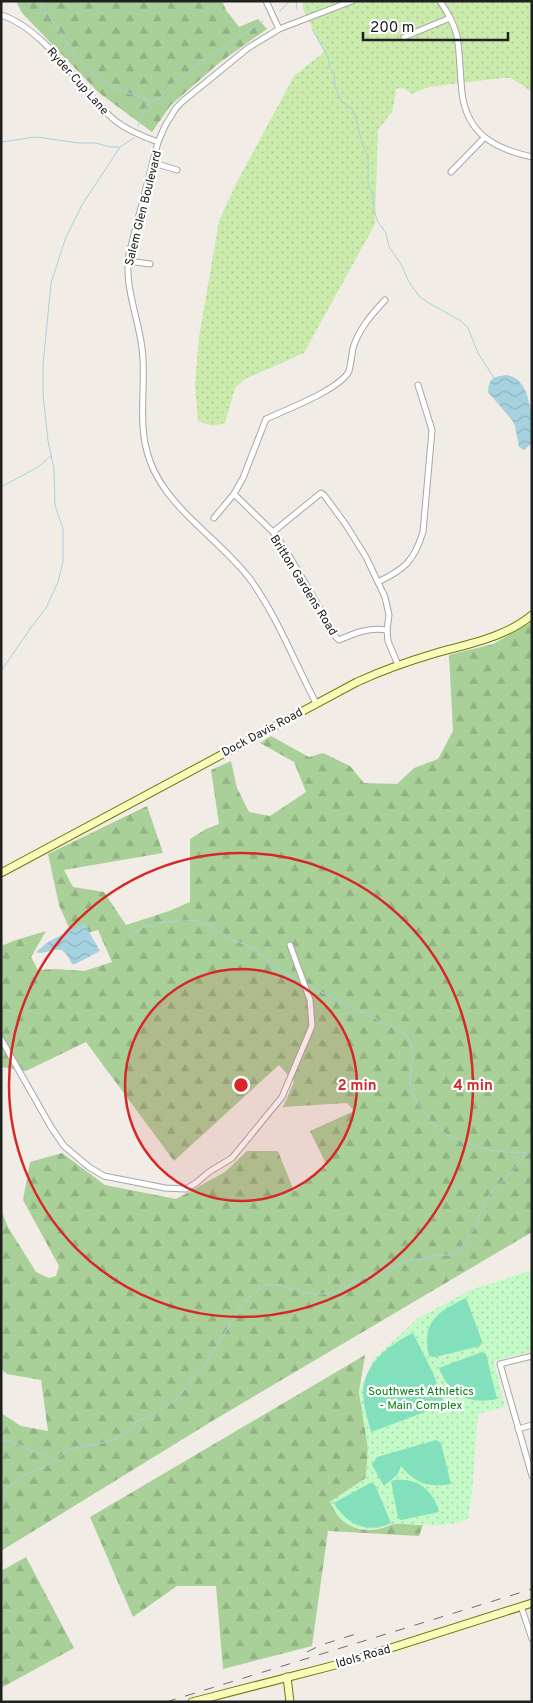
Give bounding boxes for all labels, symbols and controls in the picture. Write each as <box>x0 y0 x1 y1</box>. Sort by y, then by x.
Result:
scale bar <box>363 10 508 42</box>
text: 200 m <box>370 19 415 38</box>
street label: Ryder Cup Lane <box>43 44 112 119</box>
street label: Salem Glen Boulevard <box>122 149 166 267</box>
street label: Britton Gardens Road <box>266 532 341 639</box>
street label: Dock Davis Road <box>219 705 306 761</box>
centre of rings <box>232 1076 250 1094</box>
text: 2 min <box>337 1077 377 1096</box>
text: 4 min <box>453 1077 493 1096</box>
park label: Southwest Athletics - Main Complex <box>368 1384 474 1414</box>
street label: Idols Road <box>334 1642 393 1672</box>

